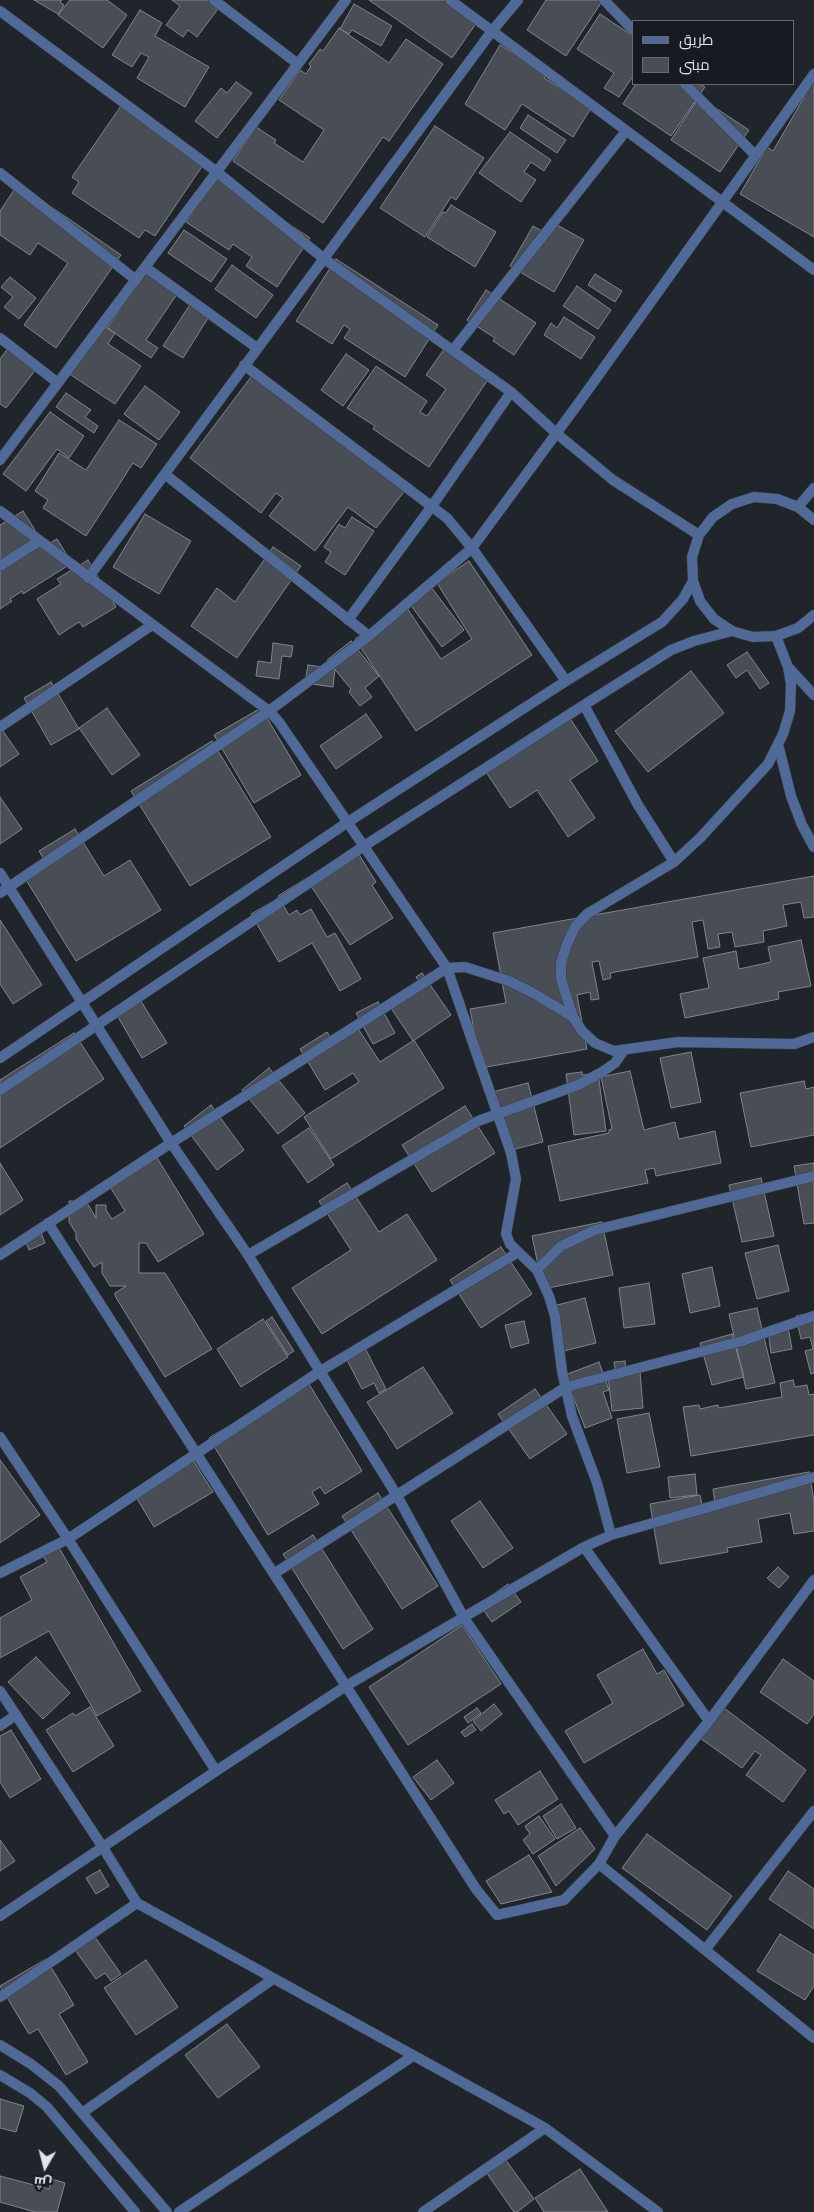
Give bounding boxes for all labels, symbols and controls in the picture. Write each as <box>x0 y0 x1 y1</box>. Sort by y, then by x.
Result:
legend <box>632 20 794 85</box>
text: طريق <box>679 30 713 51</box>
text: مبنى <box>679 55 710 76</box>
north arrow <box>20 2142 70 2192</box>
text: ش <box>33 2171 53 2193</box>

